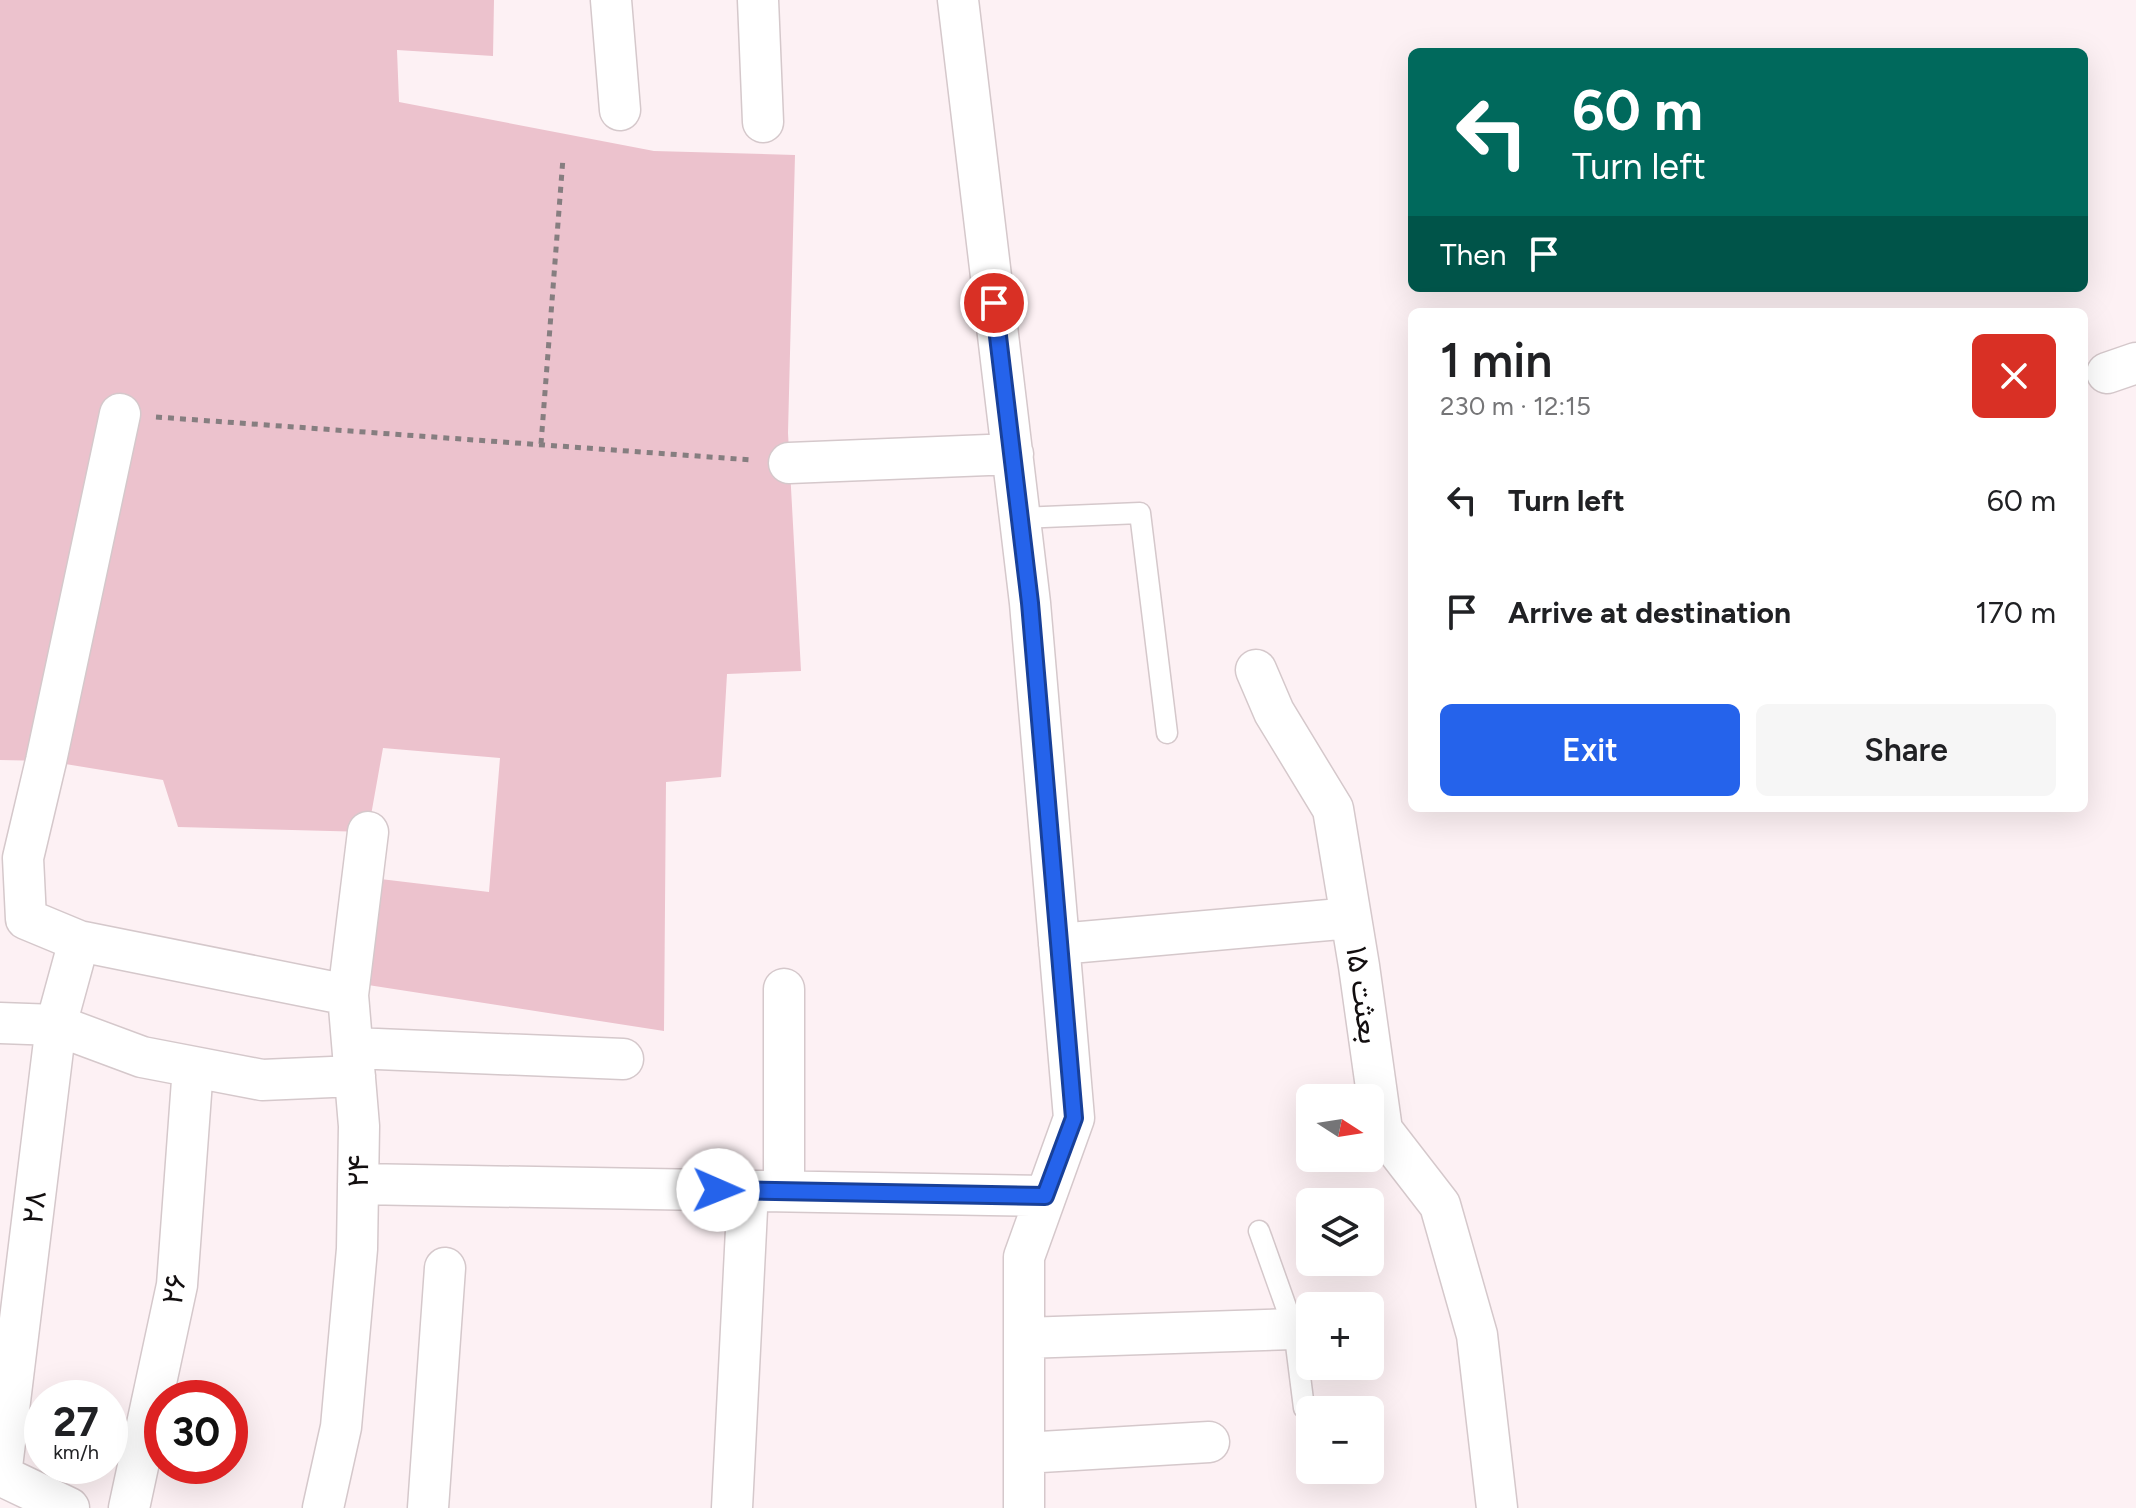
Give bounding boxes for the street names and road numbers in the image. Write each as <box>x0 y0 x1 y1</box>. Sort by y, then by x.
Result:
street label: بعثت ۱۵ <box>1338 944 1389 1046</box>
street label: ۲۴ <box>339 1154 376 1188</box>
street label: ۲۸ <box>13 1188 54 1226</box>
street label: ۲۶ <box>153 1271 194 1307</box>

